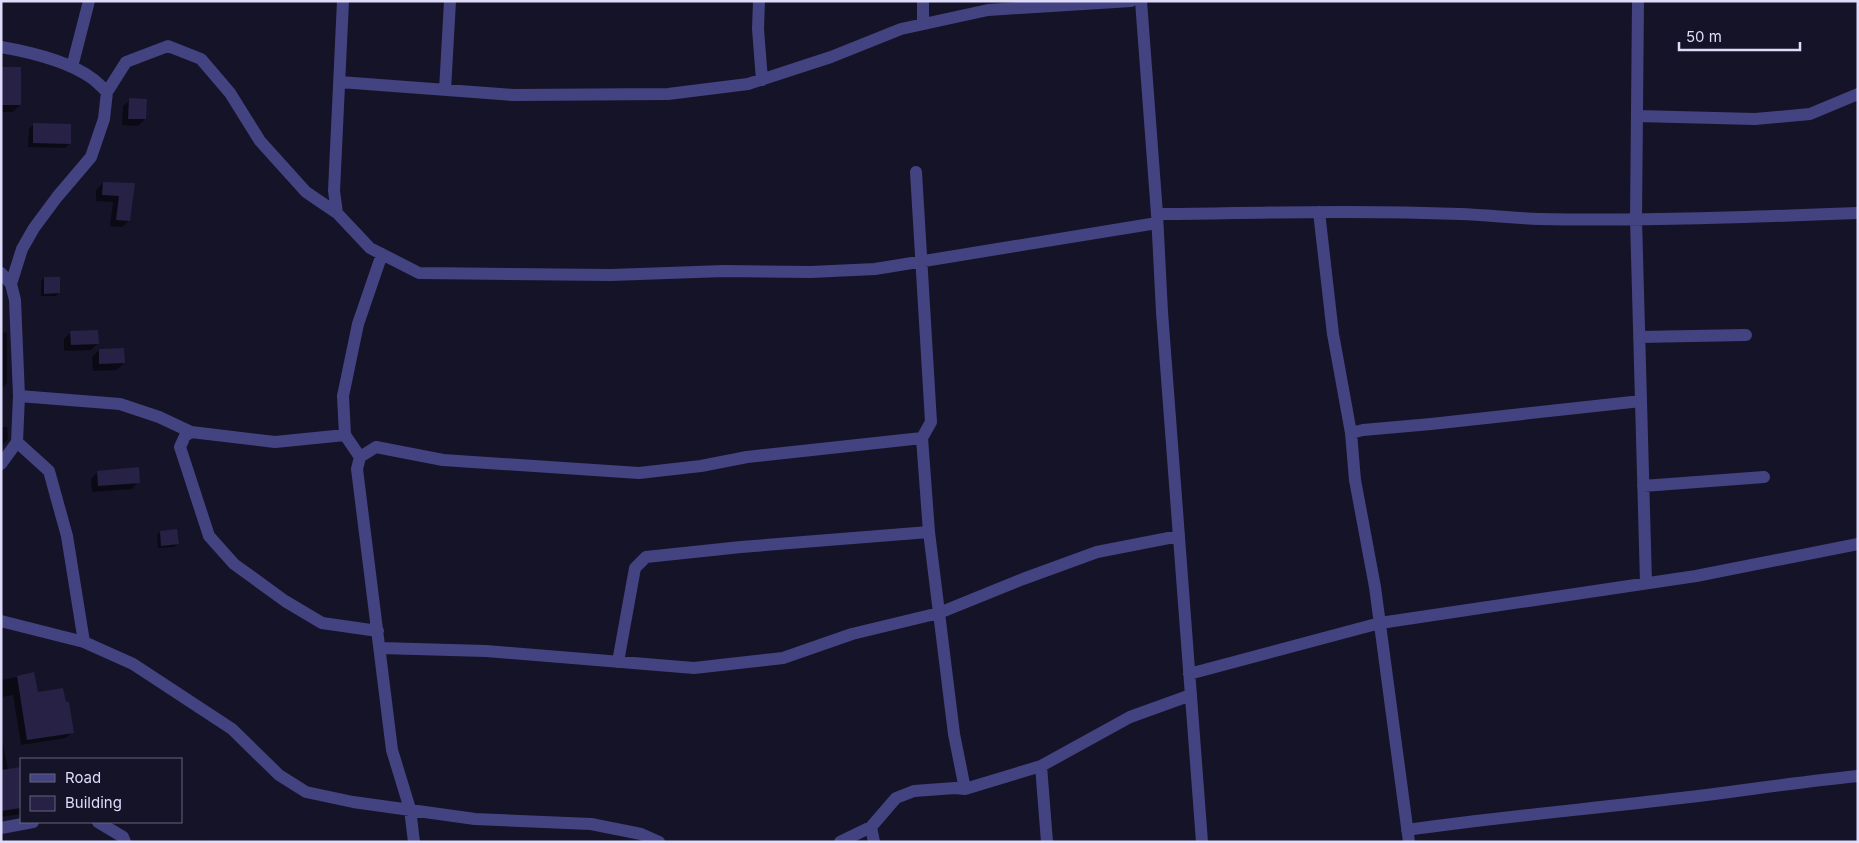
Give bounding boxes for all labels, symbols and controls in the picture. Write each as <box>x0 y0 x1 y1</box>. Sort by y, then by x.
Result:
scale bar <box>1679 20 1800 52</box>
text: 50 m <box>1686 27 1722 46</box>
legend <box>20 758 182 823</box>
text: Road <box>65 768 101 787</box>
text: Building <box>65 793 122 812</box>

